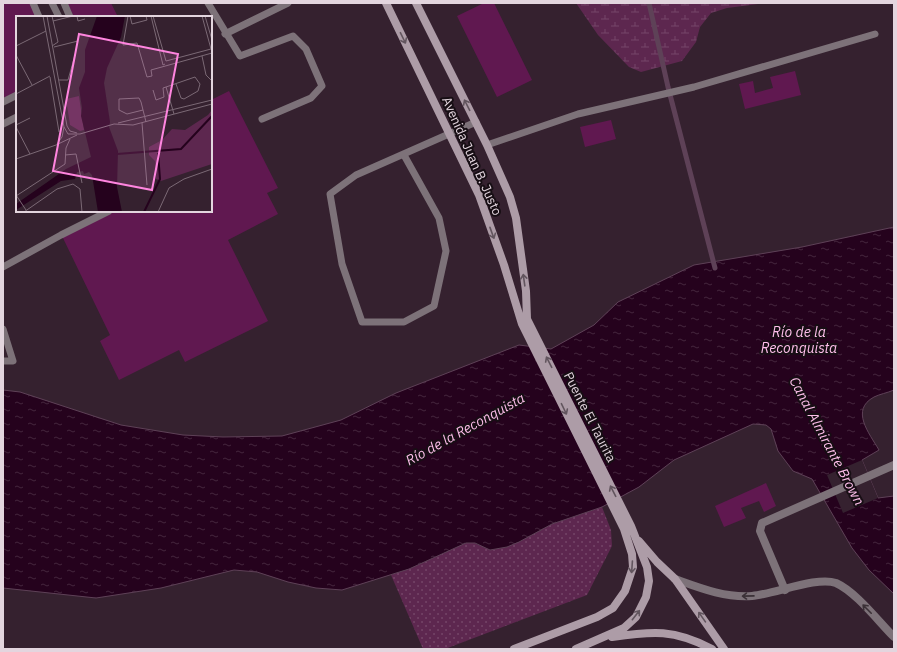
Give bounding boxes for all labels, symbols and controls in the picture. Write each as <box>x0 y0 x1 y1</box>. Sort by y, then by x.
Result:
inset map <box>16 16 212 212</box>
one-way arrow <box>400 32 407 44</box>
street label: Avenida Juan B. Justo <box>438 94 506 218</box>
one-way arrow <box>463 99 470 111</box>
one-way arrow <box>489 226 497 238</box>
one-way arrow <box>520 274 528 287</box>
water label: Río de la Reconquista <box>761 323 837 357</box>
one-way arrow <box>545 356 552 368</box>
street label: Puente El Taurita <box>560 369 620 465</box>
water label: Canal Almirante Brown <box>786 374 869 508</box>
water label: Río de la Reconquista <box>402 389 528 469</box>
one-way arrow <box>561 402 568 414</box>
one-way arrow <box>609 485 616 497</box>
one-way arrow <box>628 560 635 573</box>
one-way arrow <box>742 592 755 600</box>
one-way arrow <box>862 604 871 614</box>
one-way arrow <box>632 610 641 621</box>
one-way arrow <box>698 612 706 623</box>

